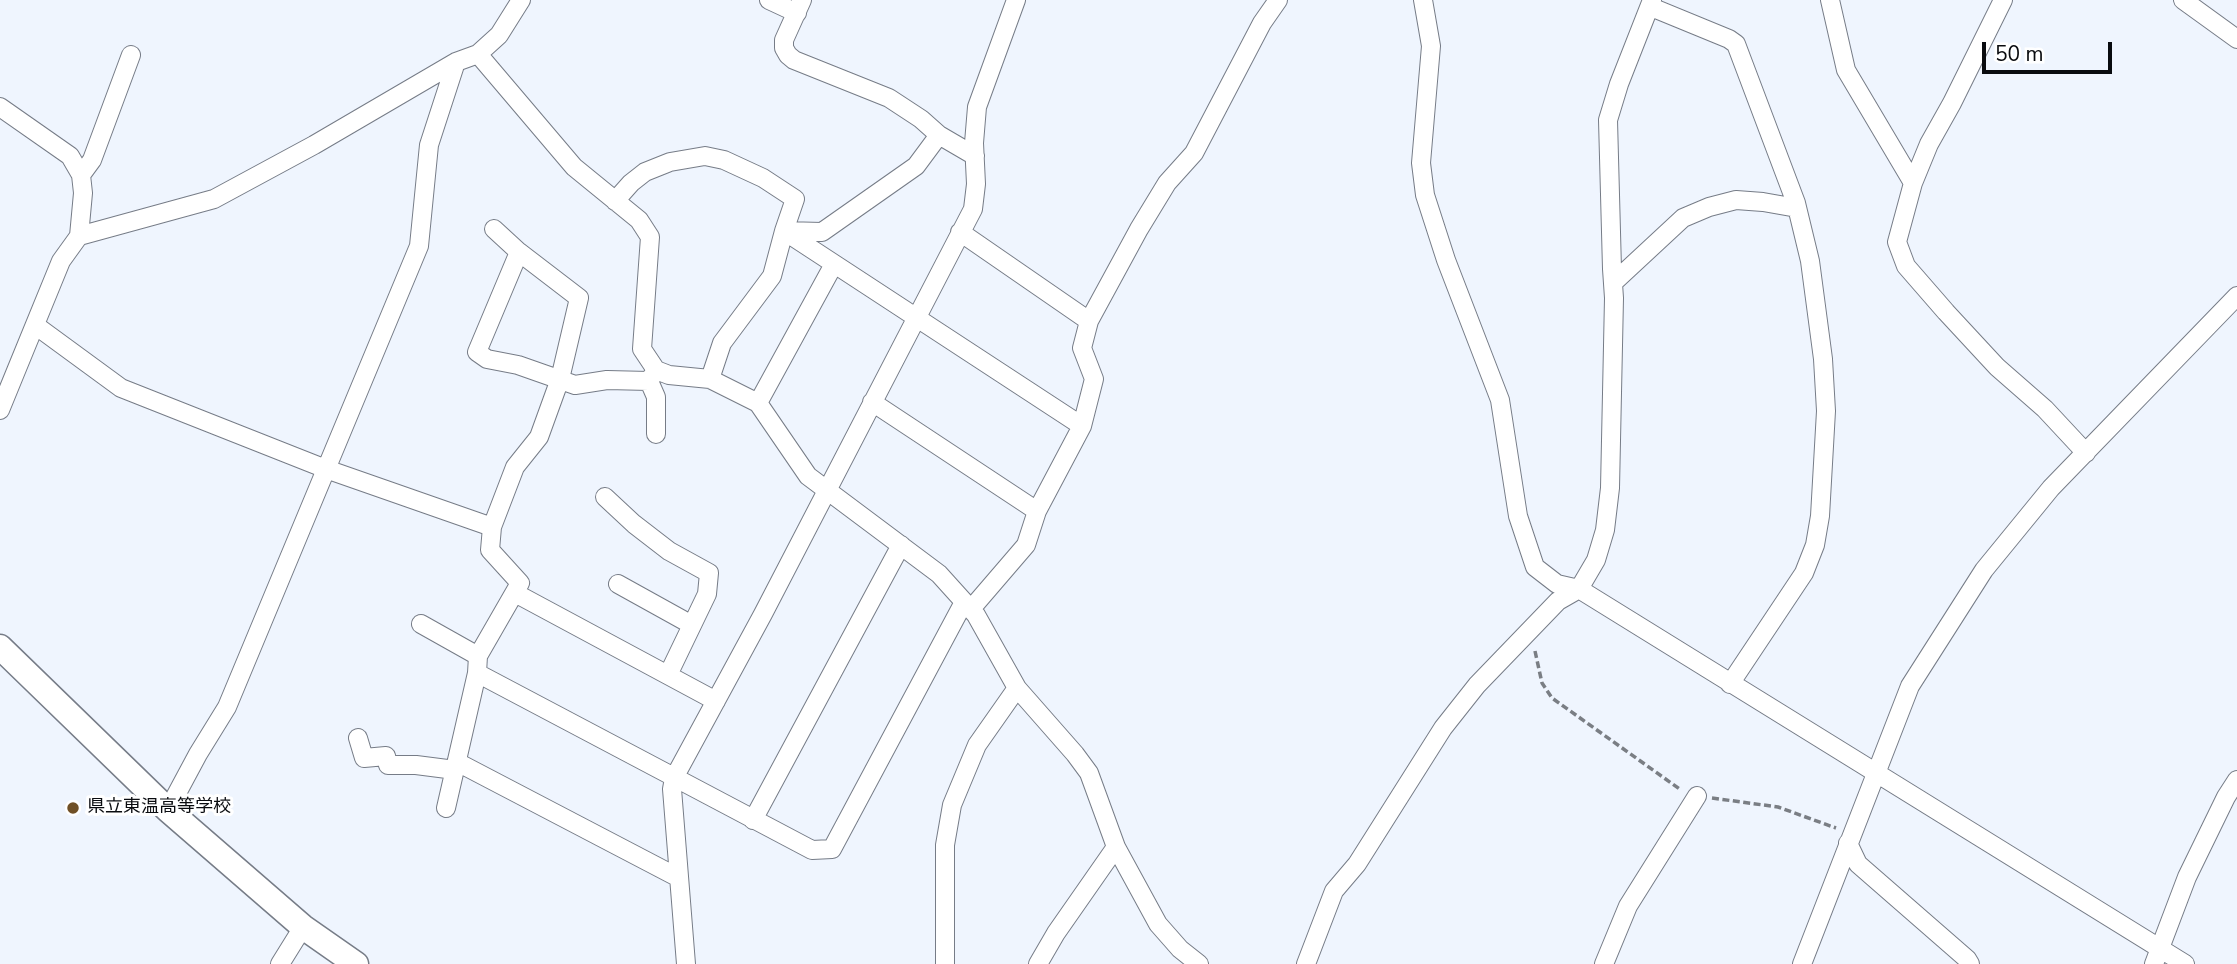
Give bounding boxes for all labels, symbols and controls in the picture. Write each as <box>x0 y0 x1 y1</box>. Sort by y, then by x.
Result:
scale bar <box>1985 28 2114 72</box>
text: 50 m <box>1995 40 2044 68</box>
place label: 県立東温高等学校 <box>87 797 231 819</box>
marker: 県立東温高等学校 <box>65 800 81 816</box>

